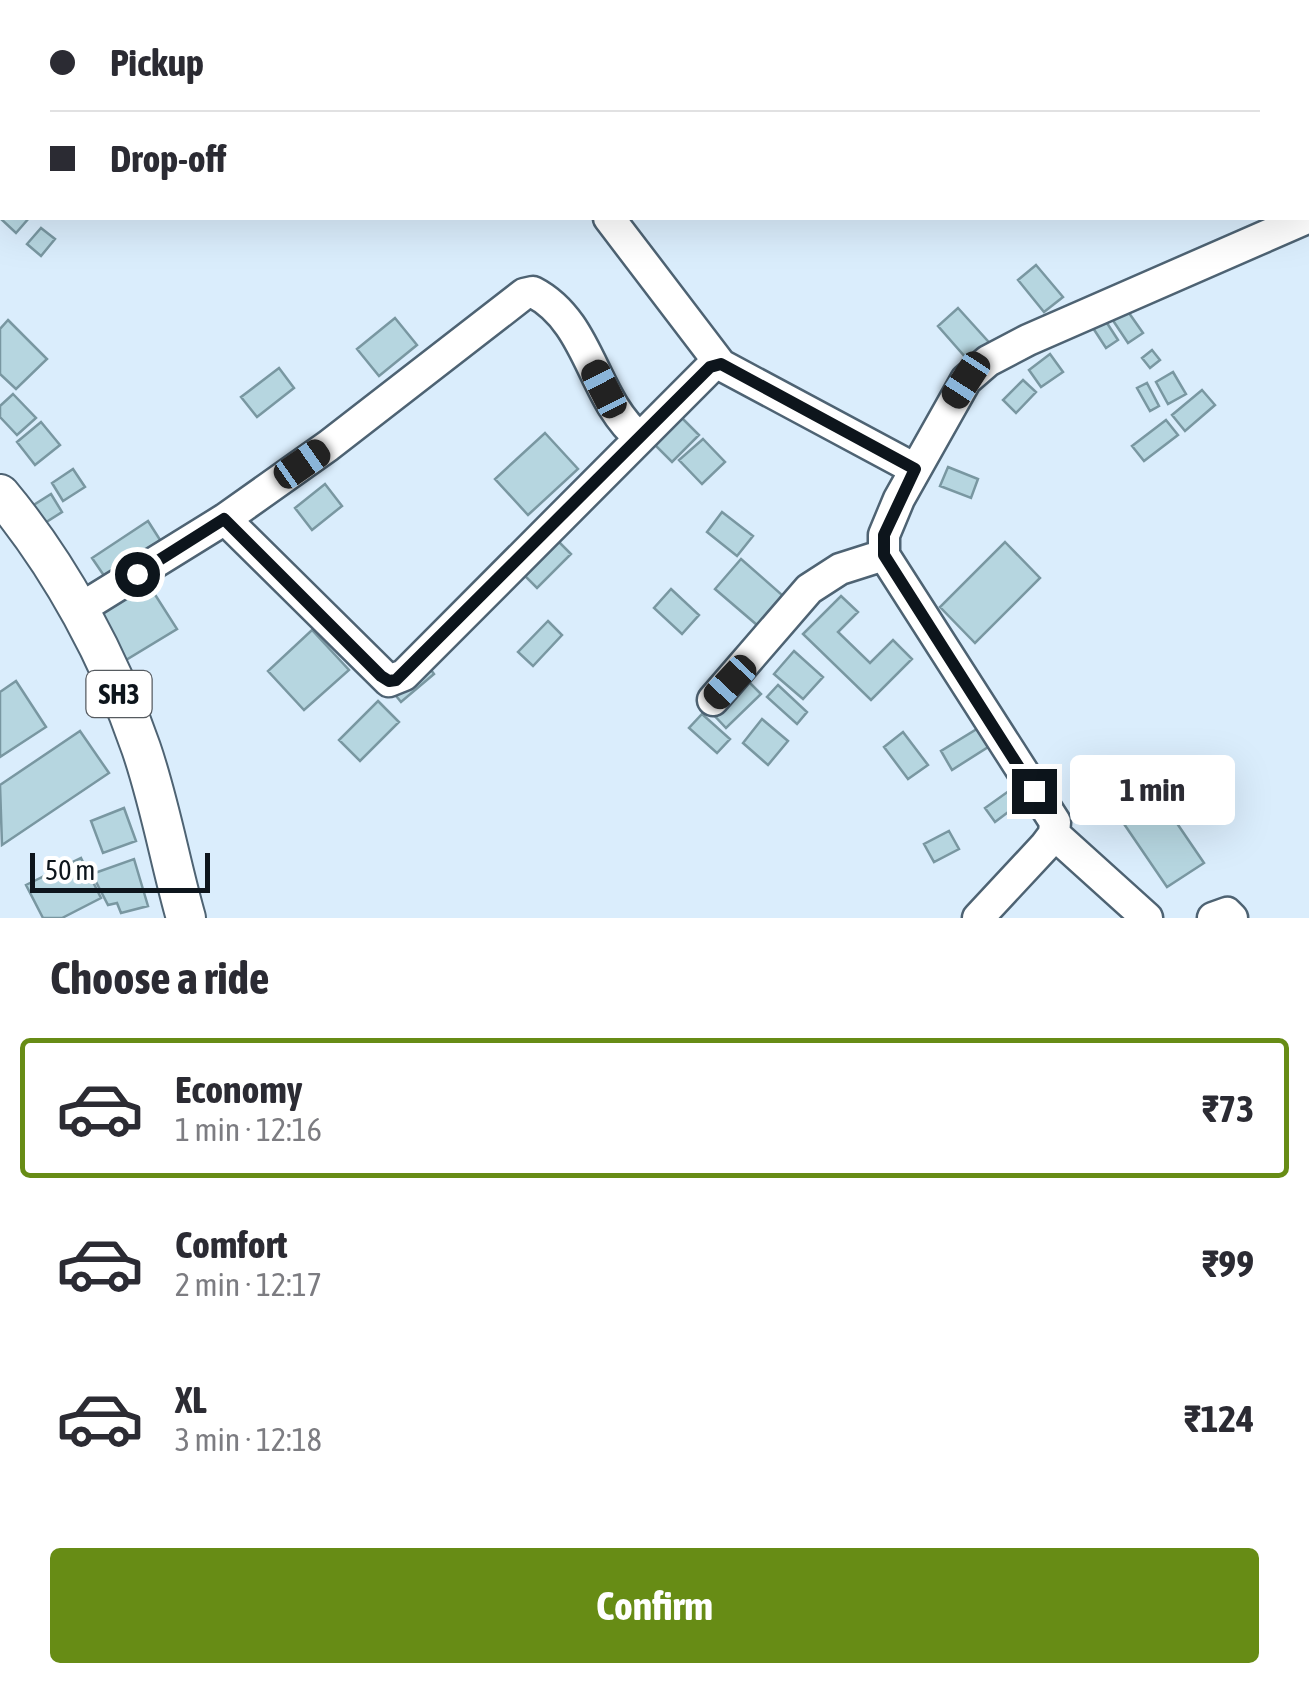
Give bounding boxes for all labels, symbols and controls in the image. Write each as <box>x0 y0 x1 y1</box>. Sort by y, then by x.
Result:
text: Pickup <box>110 41 204 84</box>
text: Drop-off <box>110 137 226 180</box>
car <box>937 347 995 413</box>
car <box>577 355 631 423</box>
car <box>269 435 335 493</box>
route start <box>115 552 160 597</box>
car <box>699 650 761 714</box>
road number: SH3 <box>86 671 152 717</box>
callout: 1 min <box>1069 756 1234 826</box>
route end <box>1012 769 1057 814</box>
text: 1 min <box>1120 771 1185 808</box>
scale bar <box>30 848 210 893</box>
text: 50 m <box>45 854 95 886</box>
text: Choose a ride <box>50 952 269 1004</box>
icon: car <box>55 1063 145 1153</box>
text: Economy <box>175 1068 302 1111</box>
text: ₹73 <box>1202 1087 1254 1130</box>
text: 1 min · 12:16 <box>175 1111 322 1148</box>
icon: car <box>55 1218 145 1308</box>
text: Comfort <box>175 1223 287 1266</box>
text: ₹99 <box>1202 1242 1254 1285</box>
text: 2 min · 12:17 <box>175 1266 322 1303</box>
icon: car <box>55 1373 145 1463</box>
text: XL <box>175 1378 207 1421</box>
text: ₹124 <box>1184 1397 1254 1440</box>
text: 3 min · 12:18 <box>175 1421 322 1458</box>
button: Confirm <box>50 1548 1259 1663</box>

